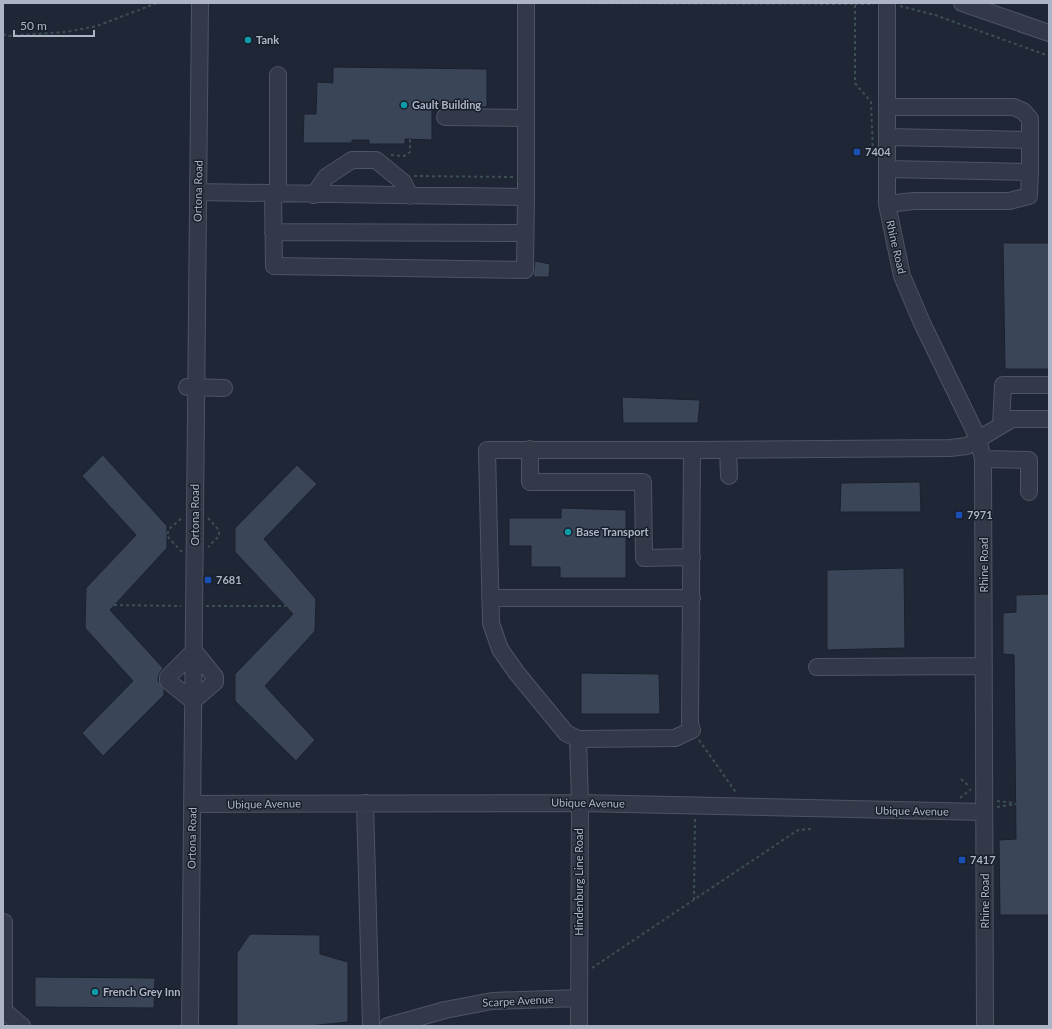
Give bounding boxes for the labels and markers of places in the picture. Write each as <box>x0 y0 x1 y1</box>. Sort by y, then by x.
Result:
place label: Tank <box>256 33 279 46</box>
marker: Tank <box>243 35 253 45</box>
place label: Gault Building <box>412 98 481 111</box>
marker: Gault Building <box>399 100 409 110</box>
place label: 7404 <box>865 145 891 158</box>
marker: 7404 <box>852 147 862 157</box>
place label: 7971 <box>967 508 993 521</box>
marker: 7971 <box>954 510 964 520</box>
place label: Base Transport <box>576 525 650 538</box>
marker: Base Transport <box>563 527 573 537</box>
place label: 7681 <box>216 573 242 586</box>
marker: 7681 <box>203 575 213 585</box>
place label: 7417 <box>970 853 996 866</box>
marker: 7417 <box>957 855 967 865</box>
place label: French Grey Inn <box>103 985 180 998</box>
marker: French Grey Inn <box>90 987 100 997</box>

